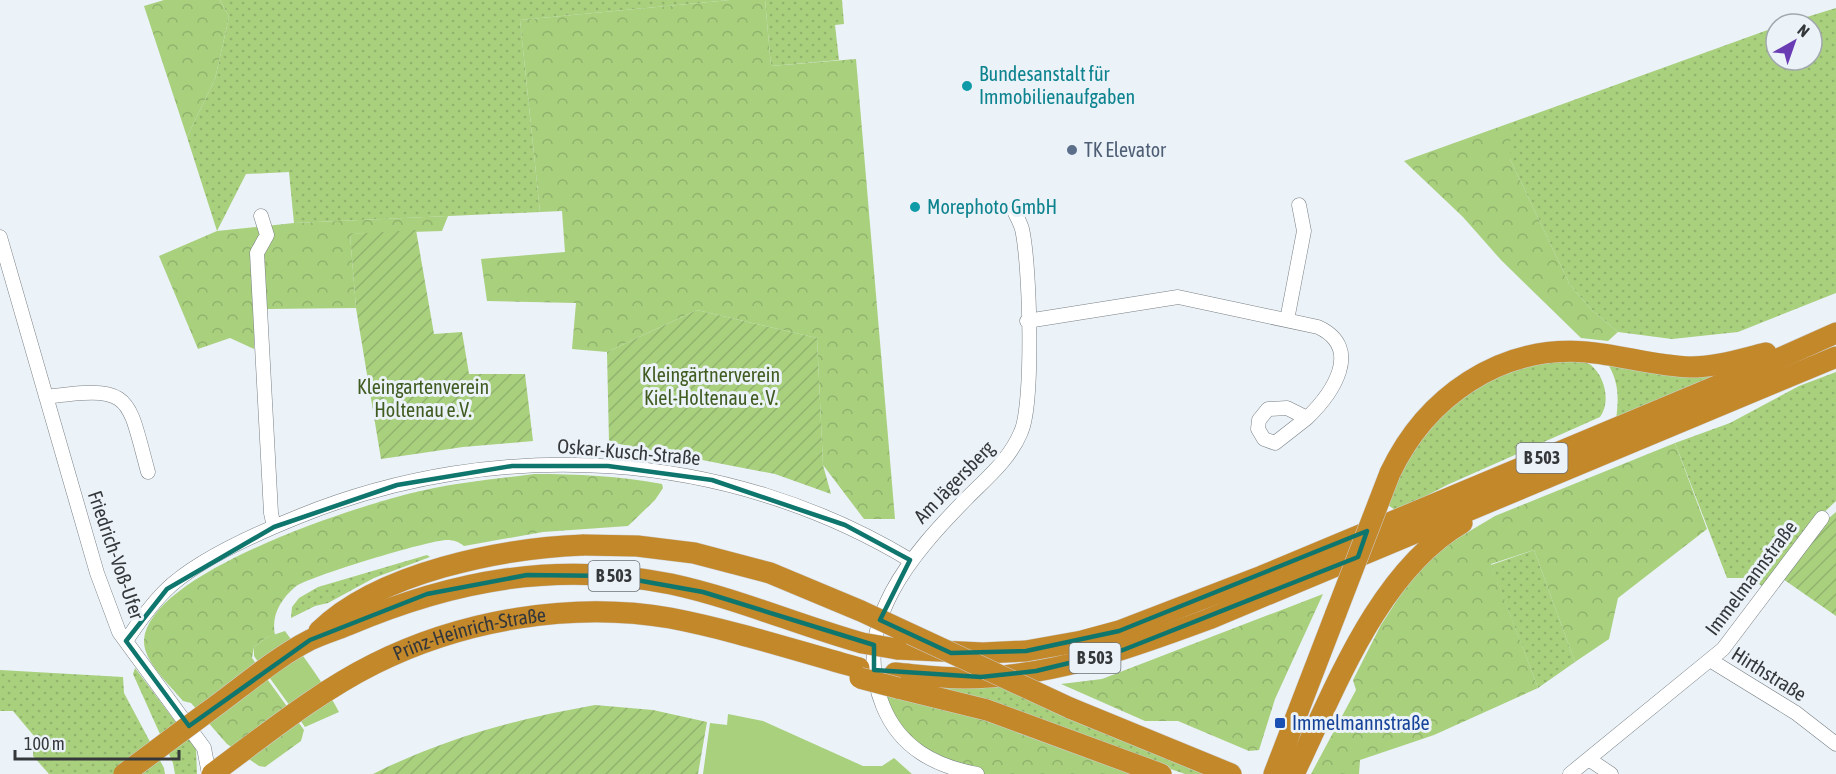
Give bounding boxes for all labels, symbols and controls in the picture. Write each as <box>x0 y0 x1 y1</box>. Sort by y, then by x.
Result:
north arrow <box>1764 12 1824 72</box>
text: N <box>1794 21 1813 40</box>
place label: Bundesanstalt für Immobilienaufgaben <box>979 62 1135 108</box>
marker: Bundesanstalt für Immobilienaufgaben <box>960 79 974 93</box>
place label: TK Elevator <box>1084 138 1167 161</box>
marker: TK Elevator <box>1065 143 1079 157</box>
place label: Morephoto GmbH <box>927 195 1057 218</box>
marker: Morephoto GmbH <box>908 200 922 214</box>
park label: Kleingärtnerverein Kiel-Holtenau e. V. <box>642 363 780 409</box>
park label: Kleingartenverein Holtenau e.V. <box>357 375 489 421</box>
street label: Oskar-Kusch-Straße <box>557 434 702 469</box>
street label: Am Jägersberg <box>909 435 999 528</box>
road number: B 503 <box>1516 443 1568 473</box>
street label: Friedrich-Voß-Ufer <box>84 487 150 623</box>
street label: Immelmannstraße <box>1700 516 1801 640</box>
road number: B 503 <box>588 561 640 591</box>
street label: Prinz-Heinrich-Straße <box>389 603 547 665</box>
street label: Hirthstraße <box>1728 642 1811 705</box>
road number: B 503 <box>1070 643 1120 673</box>
place label: Immelmannstraße <box>1292 711 1429 734</box>
marker: Immelmannstraße <box>1273 716 1287 730</box>
scale bar <box>15 723 178 761</box>
text: 100 m <box>24 733 65 754</box>

